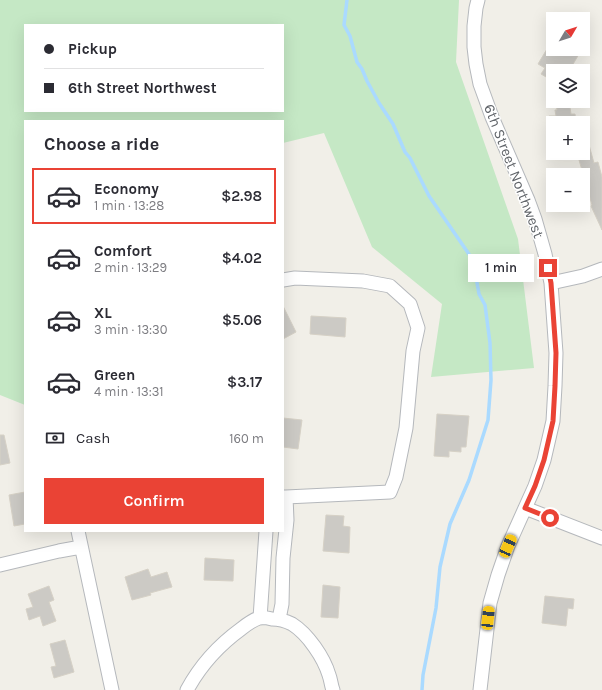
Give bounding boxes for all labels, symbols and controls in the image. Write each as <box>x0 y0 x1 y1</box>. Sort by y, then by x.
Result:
north arrow <box>546 12 590 56</box>
map controls <box>546 12 590 212</box>
text: Pickup <box>68 40 117 58</box>
button: layers <box>546 64 590 108</box>
text: 6th Street Northwest <box>68 79 217 97</box>
street label: 6th Street Northwest <box>480 101 548 241</box>
button: + <box>546 116 590 160</box>
text: Choose a ride <box>44 133 159 155</box>
button: − <box>546 168 590 212</box>
icon: car <box>46 178 82 214</box>
text: Economy <box>94 180 159 198</box>
text: $2.98 <box>221 187 262 205</box>
text: 1 min · 13:28 <box>94 198 164 213</box>
icon: car <box>46 240 82 276</box>
text: Comfort <box>94 242 152 260</box>
text: $4.02 <box>222 249 262 267</box>
callout: 1 min <box>468 254 534 282</box>
route end <box>539 259 557 277</box>
text: 2 min · 13:29 <box>94 260 167 275</box>
text: 1 min <box>485 260 517 275</box>
icon: car <box>46 302 82 338</box>
text: XL <box>94 304 112 322</box>
text: $5.06 <box>222 311 262 329</box>
text: 3 min · 13:30 <box>94 322 168 337</box>
icon: car <box>46 364 82 400</box>
text: Green <box>94 366 135 384</box>
text: $3.17 <box>227 373 262 391</box>
text: 4 min · 13:31 <box>94 384 164 399</box>
icon: cash <box>44 427 66 449</box>
text: Cash <box>76 429 110 447</box>
text: 160 m <box>229 431 264 446</box>
button: Confirm <box>44 478 264 524</box>
route start <box>541 509 559 527</box>
car <box>498 533 518 559</box>
car <box>481 605 495 631</box>

